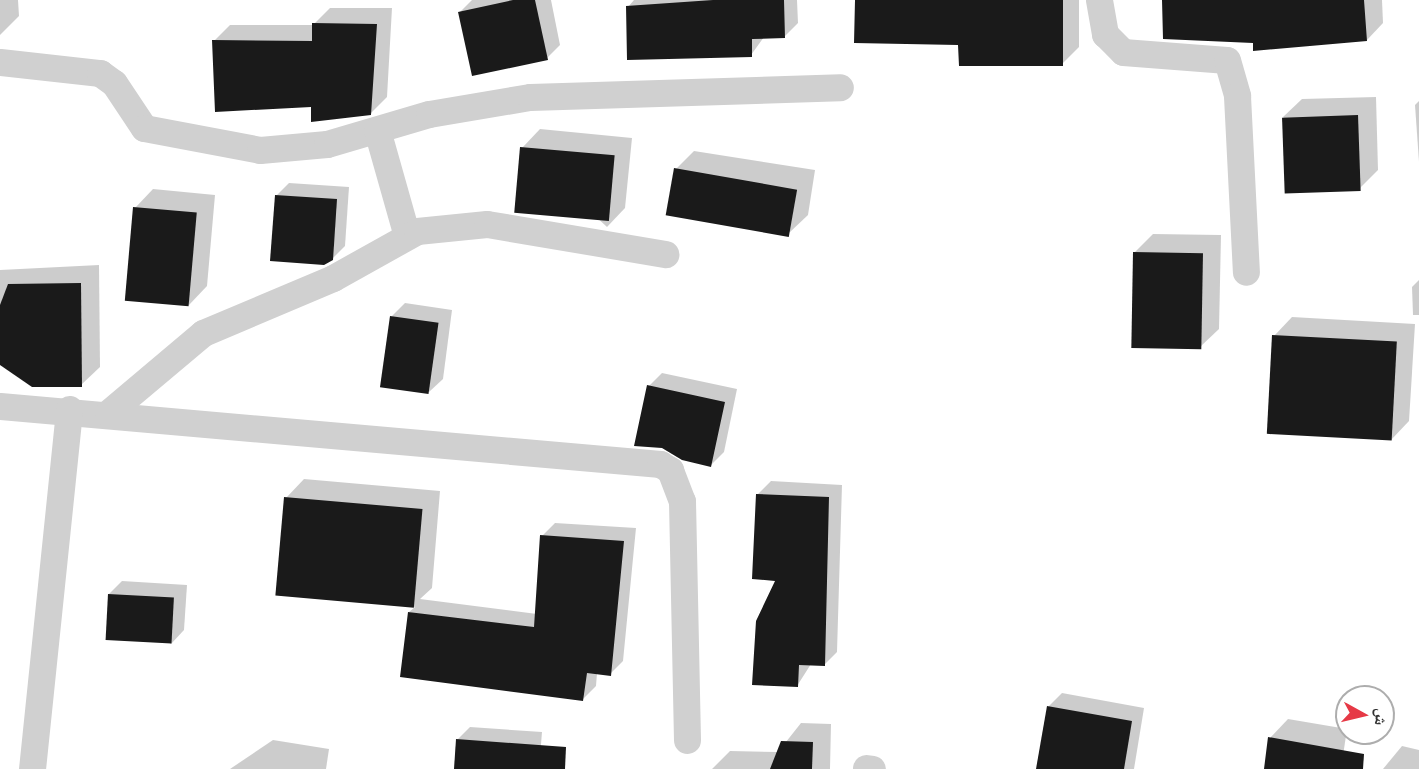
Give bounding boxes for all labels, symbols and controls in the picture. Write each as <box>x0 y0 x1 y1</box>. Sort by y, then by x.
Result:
north arrow <box>1335 685 1395 745</box>
text: ش <box>1371 708 1392 727</box>

